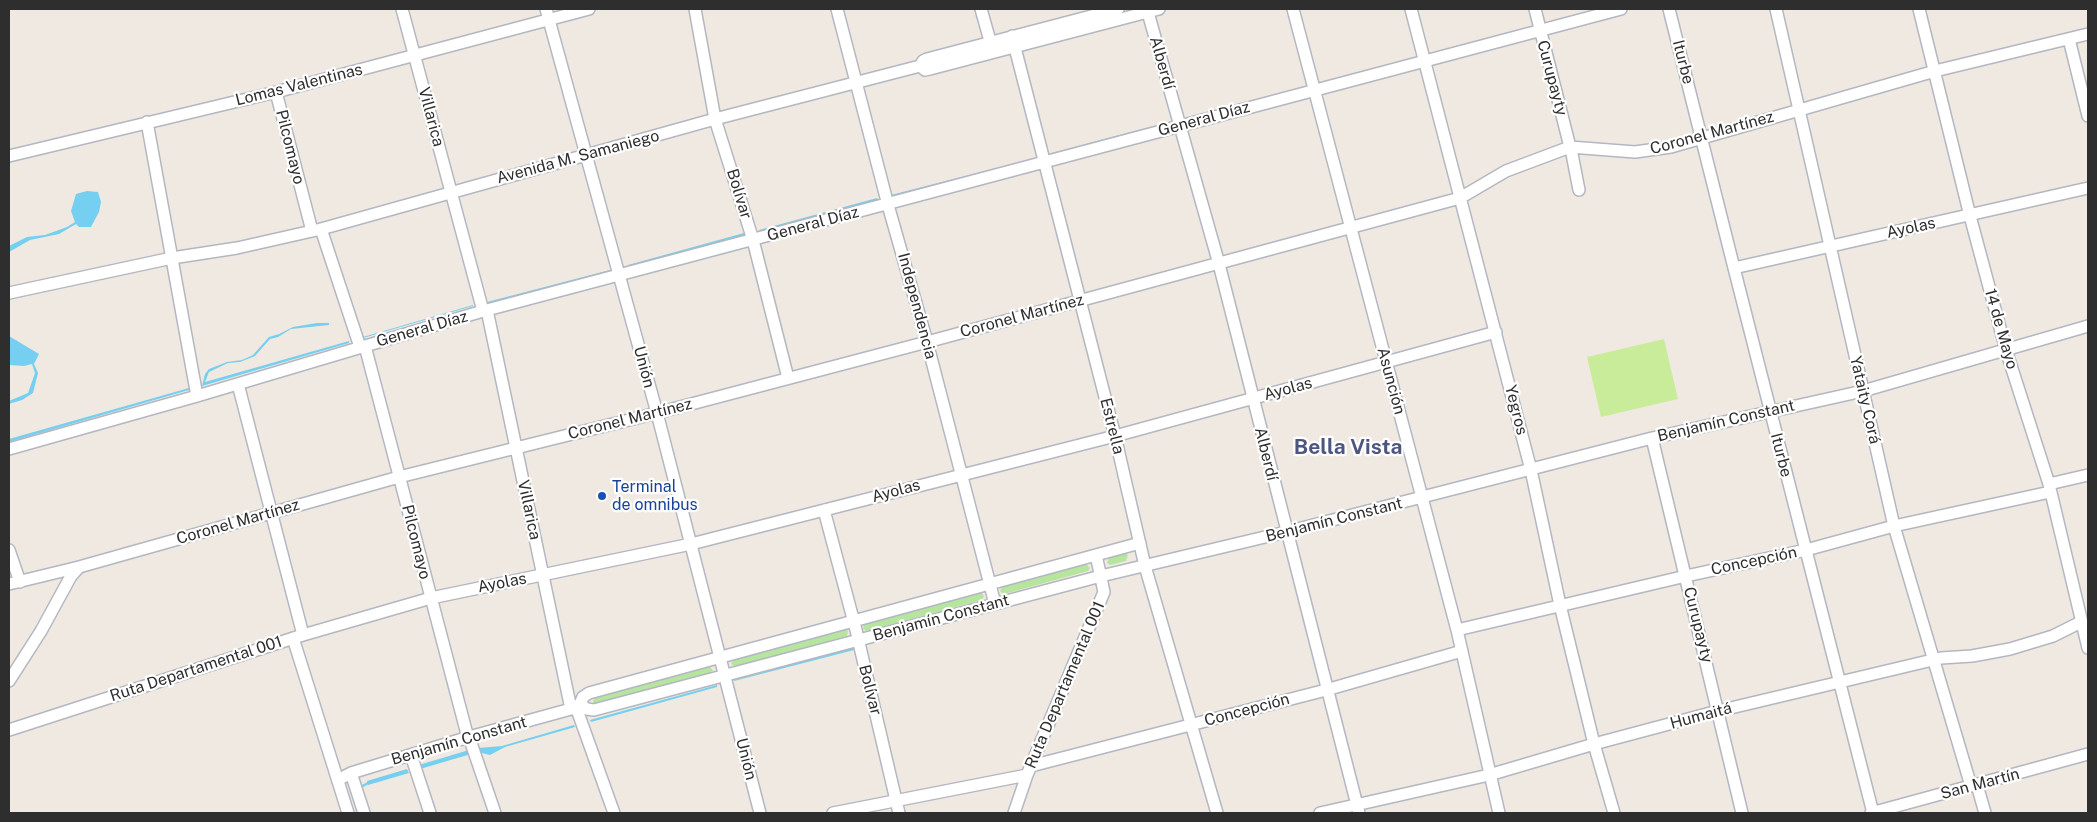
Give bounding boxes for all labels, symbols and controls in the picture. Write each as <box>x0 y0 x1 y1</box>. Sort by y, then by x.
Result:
street label: Alberdí <box>1145 34 1179 92</box>
street label: Curupayty <box>1533 38 1571 118</box>
street label: Iturbe <box>1668 38 1698 86</box>
street label: Lomas Valentinas <box>234 60 364 110</box>
street label: Villarica <box>414 85 448 149</box>
street label: General Díaz <box>1156 98 1252 140</box>
street label: Coronel Martínez <box>1648 107 1776 159</box>
street label: Pilcomayo <box>271 108 309 186</box>
street label: Avenida M. Samaniego <box>495 126 661 188</box>
street label: Bolívar <box>722 167 756 221</box>
street label: General Díaz <box>765 203 861 245</box>
street label: Ayolas <box>1885 213 1937 243</box>
street label: Independencia <box>894 251 940 361</box>
street label: 14 de Mayo <box>1980 286 2022 372</box>
street label: Coronel Martínez <box>958 290 1086 342</box>
street label: General Díaz <box>374 307 470 351</box>
street label: Unión <box>629 344 659 390</box>
street label: Asunción <box>1373 345 1409 417</box>
street label: Yataity Corá <box>1846 354 1884 446</box>
street label: Ayolas <box>1262 373 1314 405</box>
street label: Yegros <box>1501 383 1531 437</box>
street label: Coronel Martínez <box>566 394 694 444</box>
street label: Estrella <box>1096 396 1128 456</box>
street label: Benjamín Constant <box>1655 396 1797 446</box>
street label: Alberdí <box>1250 425 1282 483</box>
street label: Iturbe <box>1766 431 1796 479</box>
district label: Bella Vista <box>1294 435 1402 461</box>
street label: Ayolas <box>870 475 922 507</box>
place label: Terminal de omnibus <box>612 477 698 515</box>
street label: Villarica <box>513 478 545 542</box>
marker: Terminal de omnibus <box>596 490 608 502</box>
street label: Benjamín Constant <box>1264 494 1404 546</box>
street label: Coronel Martínez <box>174 495 302 549</box>
street label: Pilcomayo <box>397 503 435 581</box>
street label: Concepción <box>1709 543 1799 579</box>
street label: Ayolas <box>476 569 528 597</box>
street label: Curupayty <box>1679 585 1717 665</box>
street label: Benjamín Constant <box>871 591 1011 645</box>
street label: Ruta Departamental 001 <box>1021 598 1109 772</box>
street label: Ruta Departamental 001 <box>107 632 285 706</box>
street label: Bolívar <box>854 663 886 717</box>
street label: Concepción <box>1202 689 1292 731</box>
street label: Humaitá <box>1668 699 1734 733</box>
street label: Benjamín Constant <box>389 712 529 770</box>
street label: Unión <box>732 736 760 782</box>
street label: San Martín <box>1938 764 2022 804</box>

